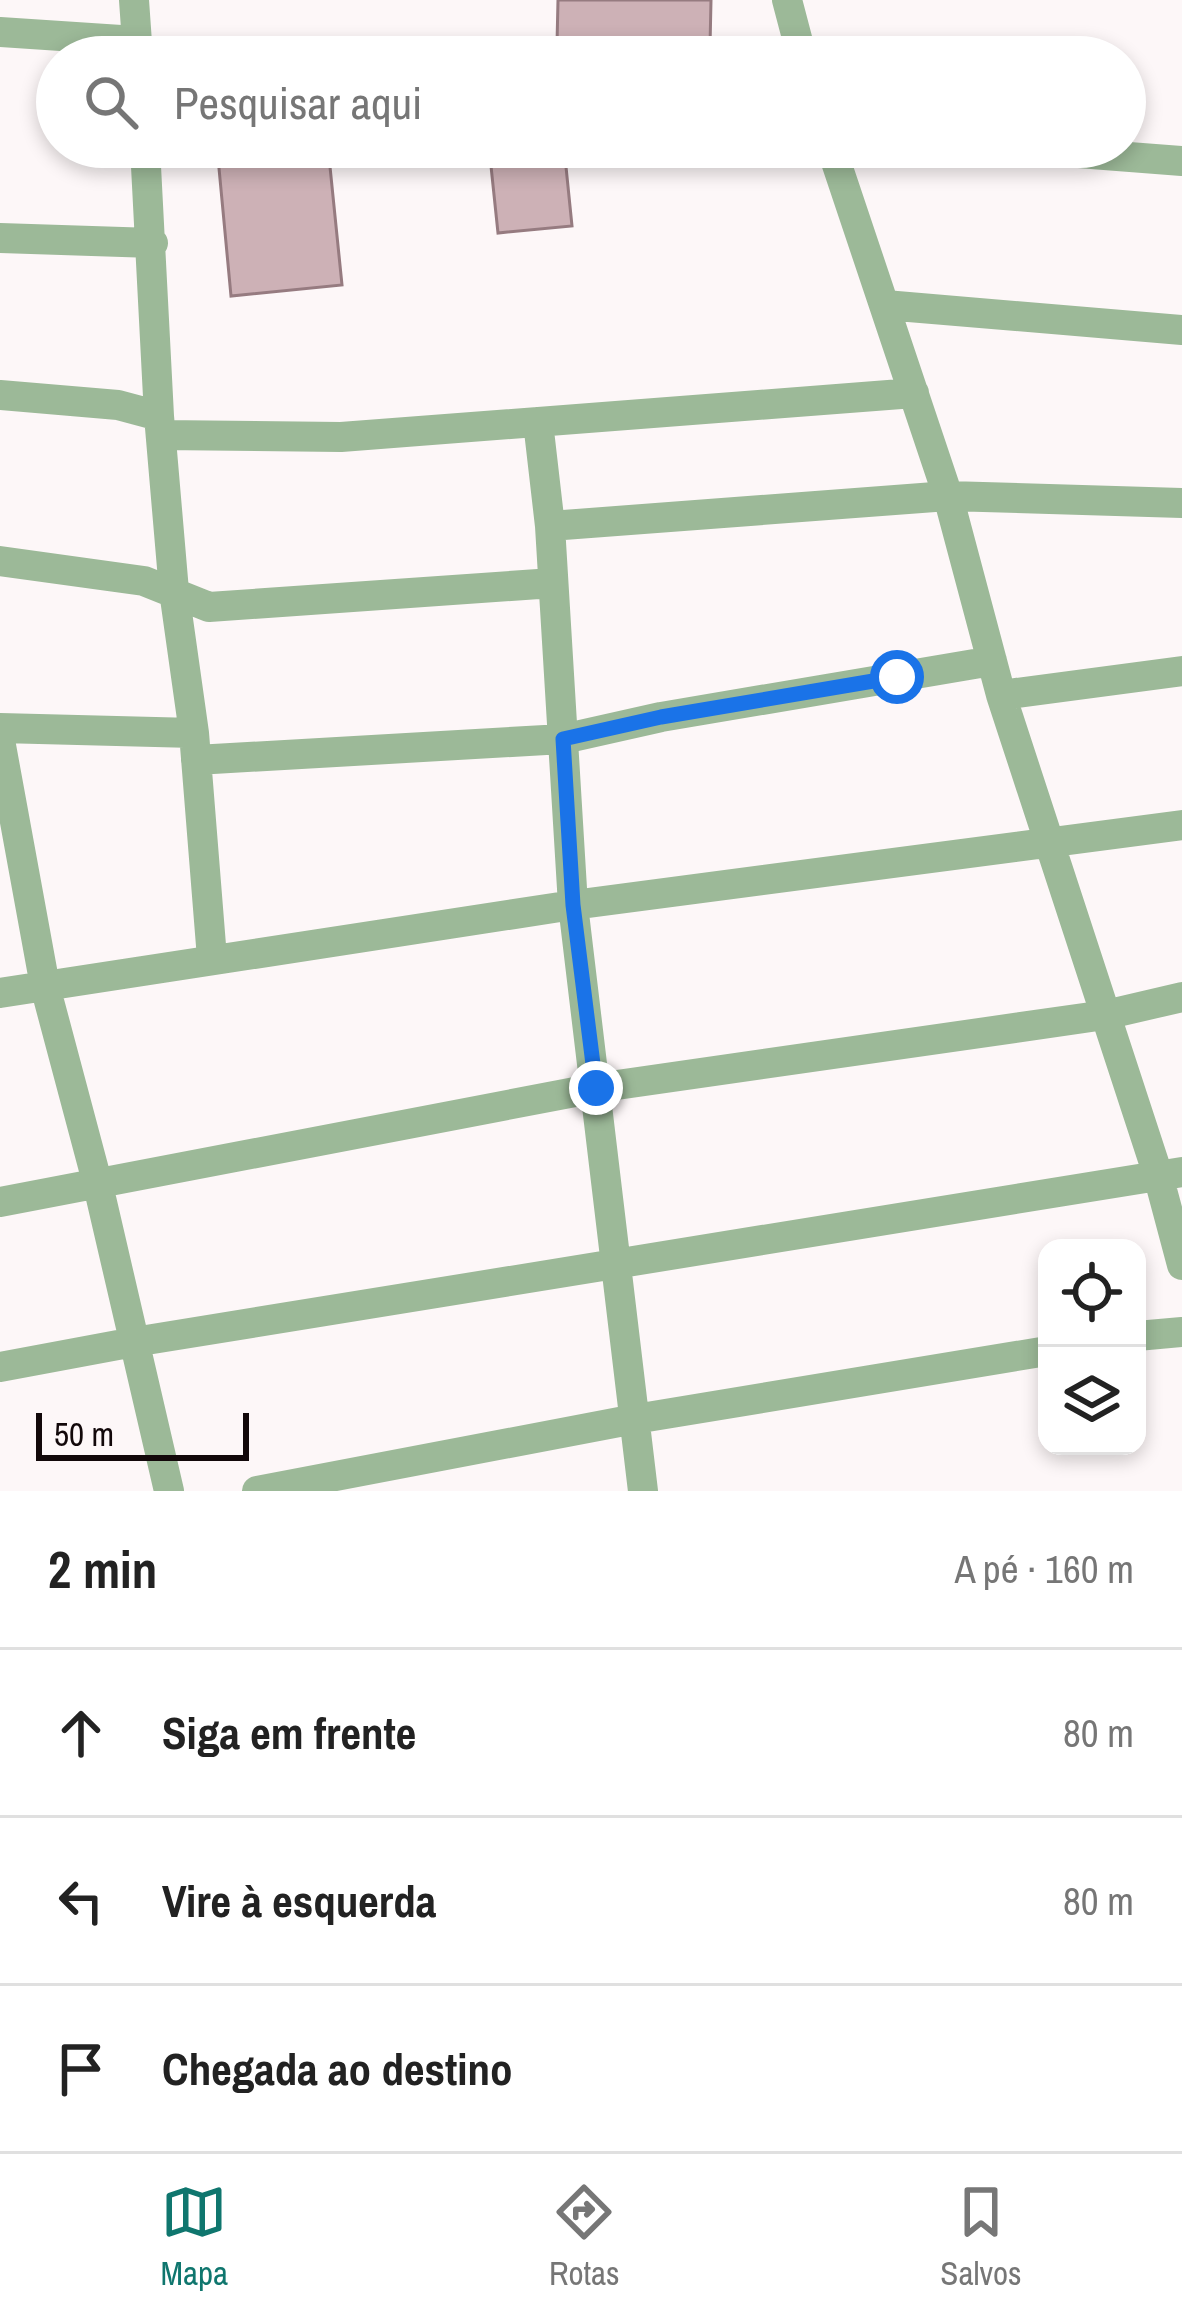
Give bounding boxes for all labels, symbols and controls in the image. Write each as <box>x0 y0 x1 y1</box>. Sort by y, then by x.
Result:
search box <box>36 36 1146 168</box>
icon: search <box>78 69 144 135</box>
text: Pesquisar aqui <box>174 72 422 133</box>
route start <box>870 650 924 704</box>
route end <box>569 1061 623 1115</box>
map controls <box>1038 1239 1146 1455</box>
button: locate <box>1038 1239 1146 1347</box>
button: layers <box>1038 1347 1146 1455</box>
scale bar <box>36 1407 249 1460</box>
text: 50 m <box>54 1412 114 1456</box>
text: 2 min <box>48 1535 157 1604</box>
text: A pé · 160 m <box>954 1543 1134 1595</box>
icon: ahead <box>48 1700 114 1766</box>
text: Siga em frente <box>162 1702 416 1763</box>
text: 80 m <box>1063 1707 1134 1759</box>
icon: left <box>48 1868 114 1934</box>
text: Vire à esquerda <box>162 1870 436 1931</box>
text: 80 m <box>1063 1875 1134 1927</box>
icon: arrive <box>48 2036 114 2102</box>
text: Chegada ao destino <box>162 2038 513 2099</box>
tab: Mapa <box>160 2179 228 2295</box>
tab: Rotas <box>549 2179 620 2295</box>
tab: Salvos <box>940 2179 1022 2295</box>

